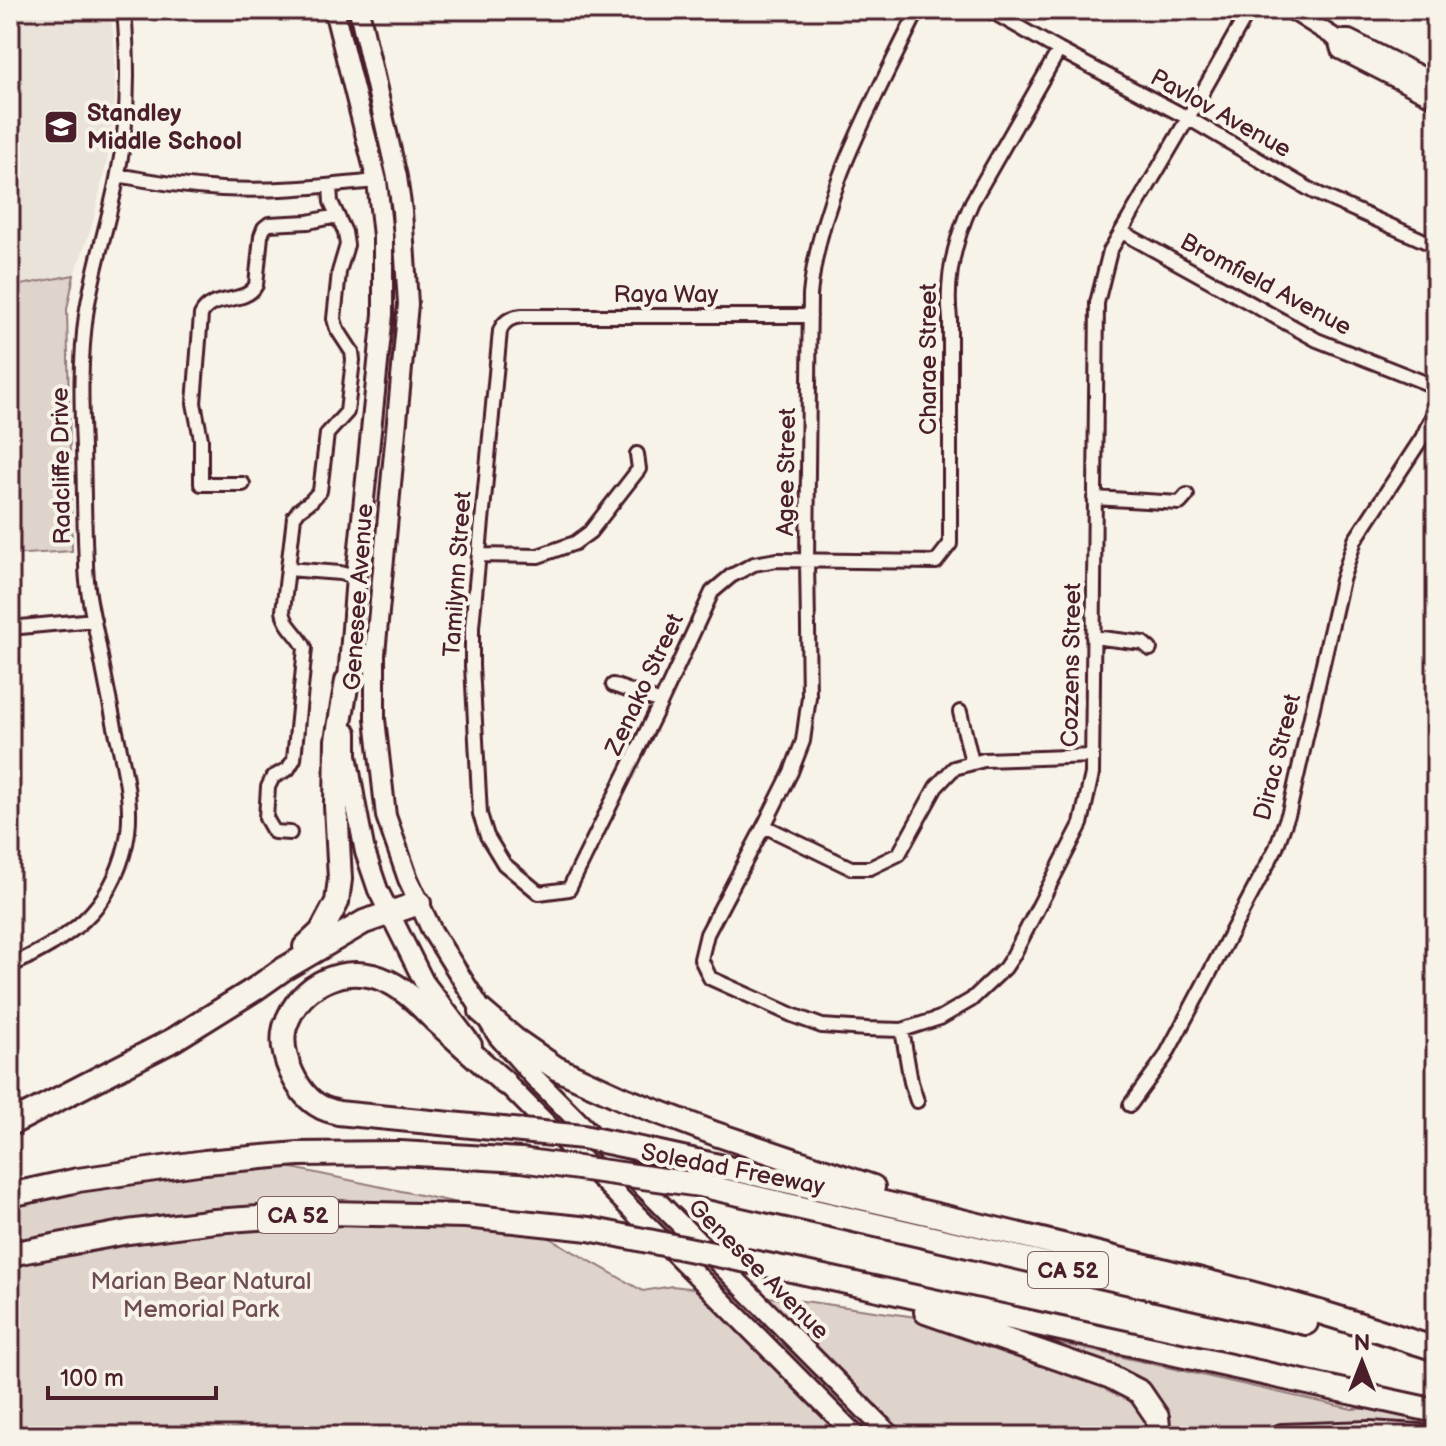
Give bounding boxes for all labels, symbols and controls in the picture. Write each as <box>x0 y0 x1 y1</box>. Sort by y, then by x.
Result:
street label: Pavlov Avenue <box>1145 63 1296 164</box>
place label: Standley Middle School <box>87 99 242 156</box>
school or university icon: Standley Middle School <box>42 108 80 146</box>
street label: Bromfield Avenue <box>1175 227 1356 342</box>
street label: Raya Way <box>614 280 719 309</box>
street label: Charae Street <box>914 282 943 435</box>
street label: Radcliffe Drive <box>46 387 77 545</box>
street label: Agee Street <box>771 407 802 536</box>
street label: Tamilynn Street <box>437 490 478 658</box>
street label: Genesee Avenue <box>337 503 379 692</box>
street label: Cozzens Street <box>1056 582 1087 748</box>
street label: Zenako Street <box>599 608 690 761</box>
street label: Dirac Street <box>1248 690 1307 823</box>
street label: Soledad Freeway <box>639 1137 827 1202</box>
street label: Genesee Avenue <box>682 1193 835 1346</box>
road number: CA 52 <box>258 1197 338 1233</box>
road number: CA 52 <box>1028 1252 1108 1288</box>
park label: Marian Bear Natural Memorial Park <box>91 1267 311 1324</box>
north arrow <box>1322 1322 1402 1402</box>
text: N <box>1354 1330 1370 1357</box>
scale bar <box>48 1350 216 1400</box>
text: 100 m <box>60 1364 124 1393</box>

